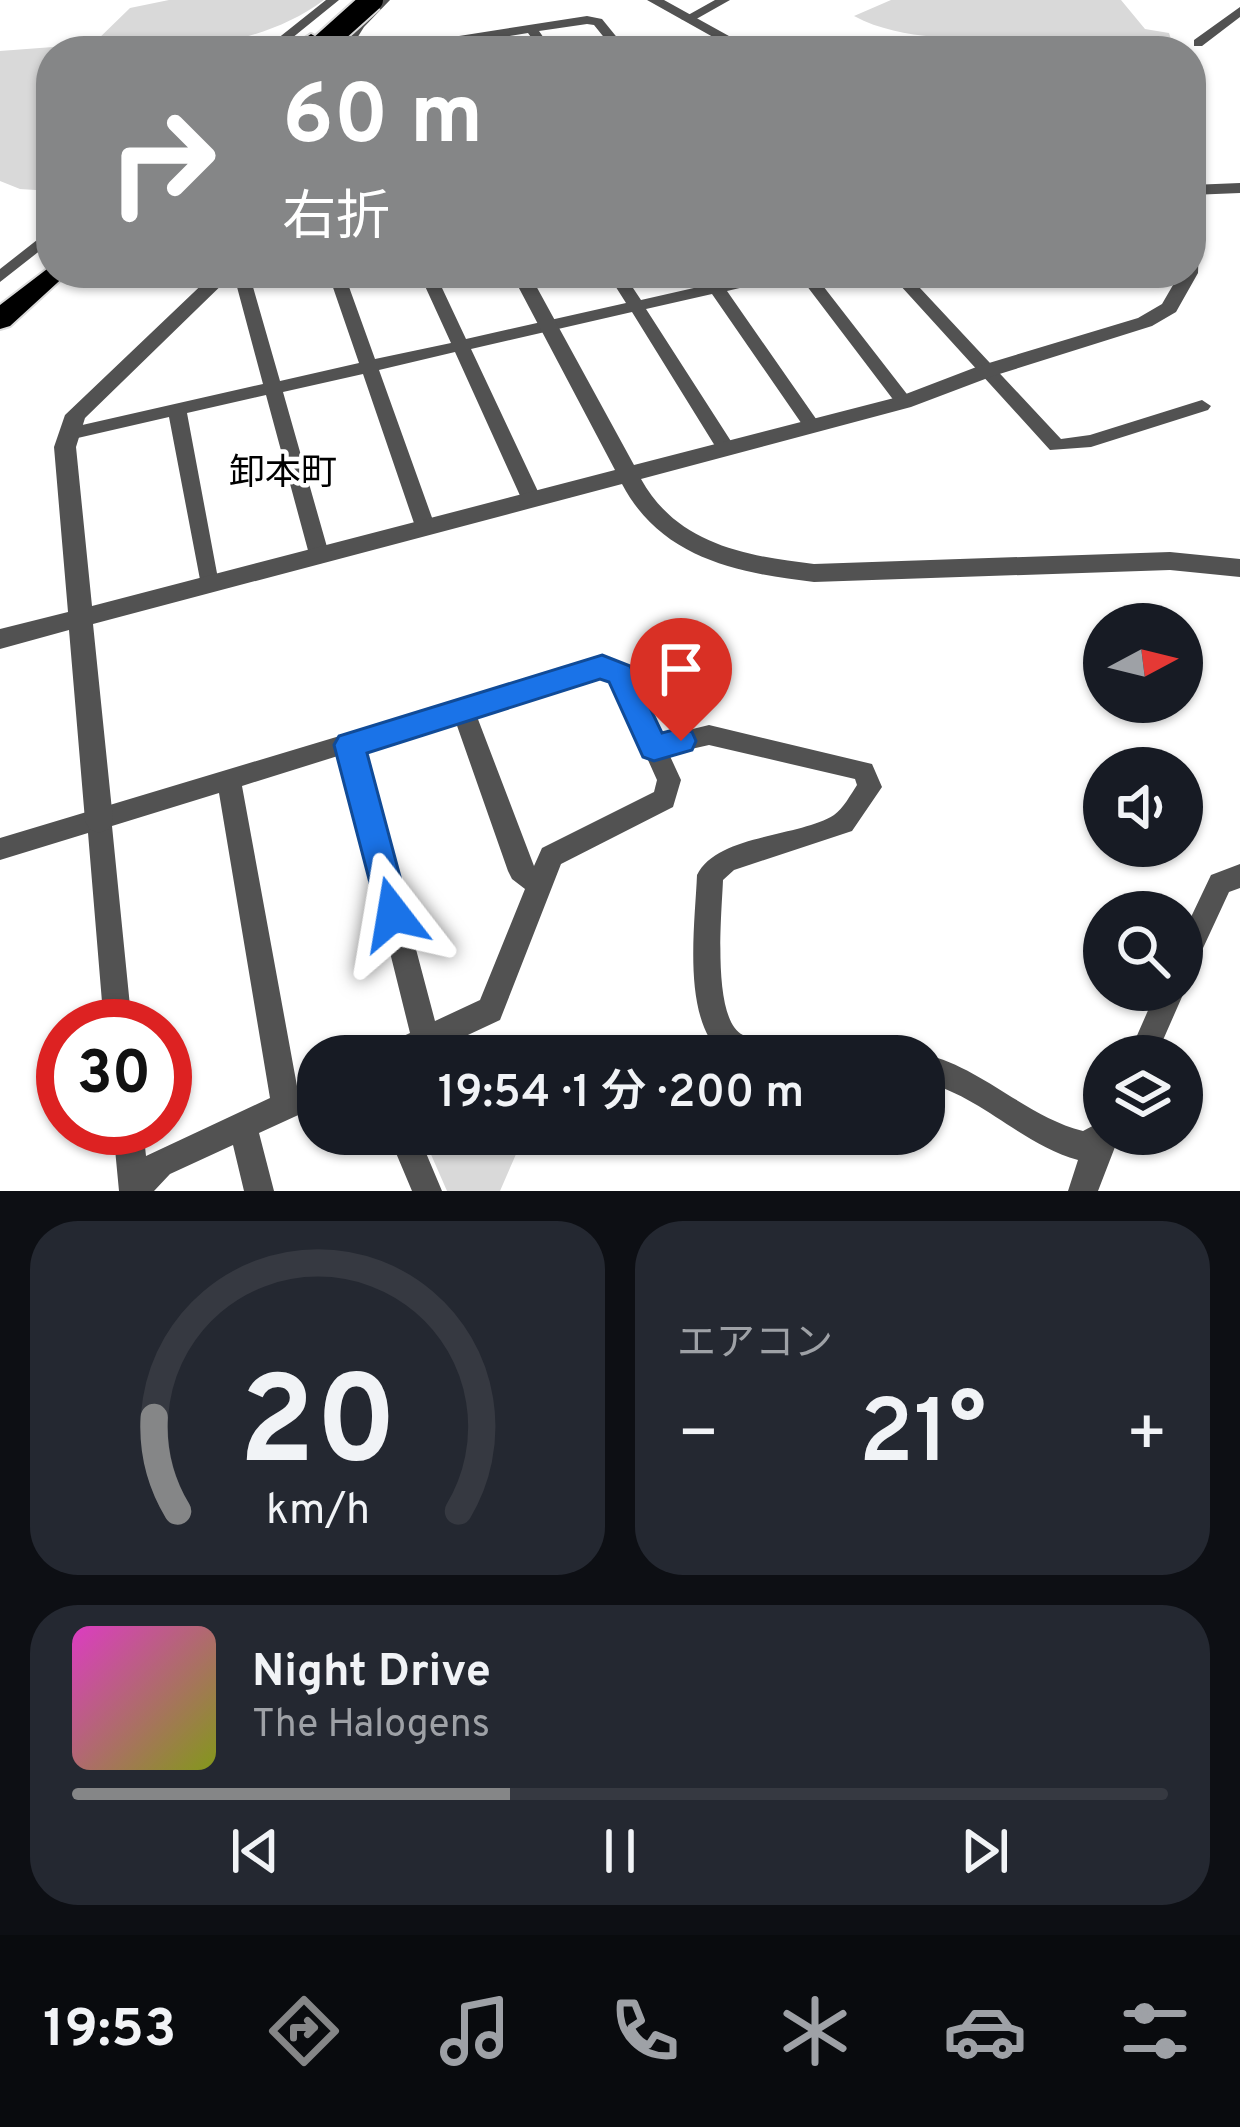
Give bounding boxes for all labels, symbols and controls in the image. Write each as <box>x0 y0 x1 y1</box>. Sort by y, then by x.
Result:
text: 60 m <box>282 67 483 173</box>
icon: right <box>84 84 240 240</box>
text: 右折 <box>282 186 390 255</box>
district label: 卸本町 <box>229 452 337 498</box>
north arrow <box>1083 603 1203 723</box>
map controls <box>1083 603 1203 1155</box>
pin <box>630 618 732 741</box>
icon: arrive <box>648 636 714 702</box>
button: sound <box>1083 747 1203 867</box>
position arrow <box>330 851 456 977</box>
button: search <box>1083 891 1203 1011</box>
speed limit sign: 30 <box>36 999 192 1155</box>
button: layers <box>1083 1035 1203 1155</box>
text: 19:54 · 1 分 · 200 m <box>438 1066 804 1123</box>
text: エアコン <box>677 1321 833 1370</box>
text: 20 <box>238 1350 397 1508</box>
text: 21° <box>859 1381 986 1494</box>
text: − <box>677 1396 720 1479</box>
text: + <box>1125 1396 1168 1479</box>
text: km/h <box>265 1485 370 1539</box>
text: Night Drive <box>252 1645 491 1702</box>
text: The Halogens <box>252 1702 490 1751</box>
icon: previous <box>222 1818 288 1884</box>
icon: pause <box>587 1818 653 1884</box>
icon: next <box>952 1818 1018 1884</box>
icon: directions <box>262 1989 346 2073</box>
icon: music <box>433 1989 517 2073</box>
icon: phone <box>603 1989 687 2073</box>
icon: climate <box>773 1989 857 2073</box>
icon: car <box>943 1989 1027 2073</box>
icon: filters <box>1113 1989 1197 2073</box>
text: 19:53 <box>43 1997 176 2066</box>

